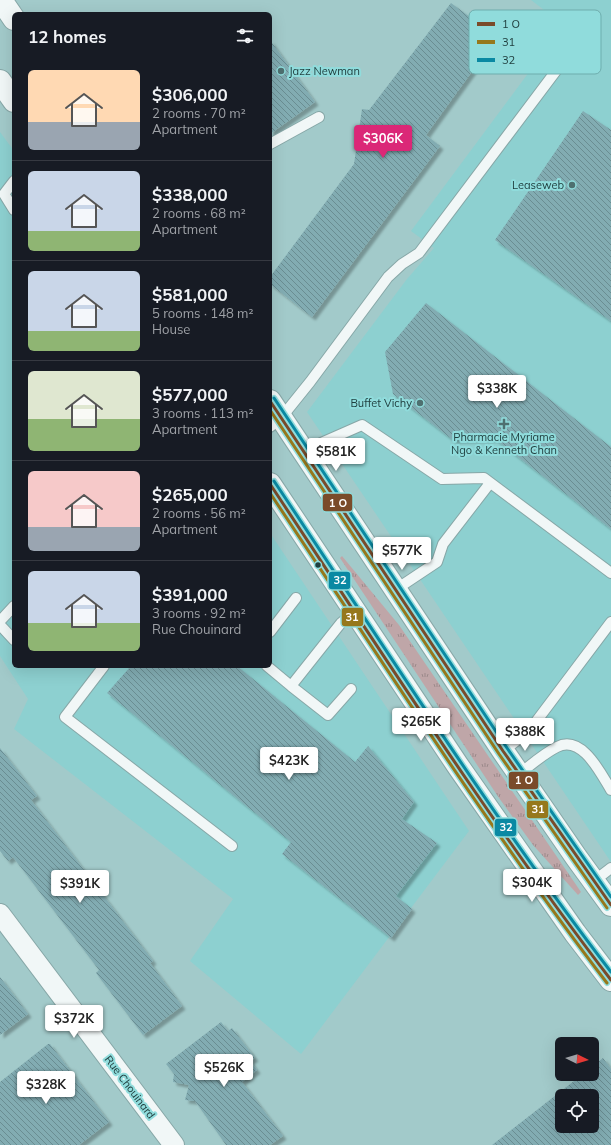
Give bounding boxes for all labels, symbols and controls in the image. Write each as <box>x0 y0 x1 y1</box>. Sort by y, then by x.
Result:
legend <box>469 10 601 74</box>
text: 1 O <box>502 17 520 31</box>
icon: filters <box>234 25 256 47</box>
text: 12 homes <box>28 26 107 47</box>
text: 31 <box>502 35 515 49</box>
text: 32 <box>502 53 516 67</box>
place label: Jazz Newman <box>289 64 360 78</box>
marker: Jazz Newman <box>276 66 286 76</box>
text: $306,000 <box>152 84 228 105</box>
icon: home <box>60 86 108 134</box>
text: 2 rooms · 70 m² <box>152 105 246 121</box>
text: Apartment <box>152 121 217 137</box>
pin: $306K <box>355 125 411 159</box>
text: $306K <box>363 130 403 146</box>
place label: Leaseweb <box>512 178 564 192</box>
marker: Leaseweb <box>567 180 577 190</box>
text: $338,000 <box>152 184 228 205</box>
icon: home <box>60 187 108 235</box>
text: 2 rooms · 68 m² <box>152 205 246 221</box>
text: Apartment <box>152 221 217 237</box>
text: $581,000 <box>152 284 228 305</box>
icon: home <box>60 287 108 335</box>
text: 5 rooms · 148 m² <box>152 305 253 321</box>
text: House <box>152 321 190 337</box>
pin: $338K <box>469 375 525 409</box>
text: $338K <box>477 380 517 396</box>
text: $577,000 <box>152 384 228 405</box>
icon: home <box>60 387 108 435</box>
place label: Buffet Vichy <box>350 396 412 410</box>
marker: Buffet Vichy <box>415 398 425 408</box>
text: 3 rooms · 113 m² <box>152 405 253 421</box>
marker: Pharmacie Myriame Ngo & Kenneth Chan <box>499 419 509 429</box>
text: Apartment <box>152 421 217 437</box>
place label: Pharmacie Myriame Ngo & Kenneth Chan <box>451 430 557 457</box>
pin: $581K <box>308 438 364 472</box>
text: $581K <box>316 443 356 459</box>
text: $265,000 <box>152 484 228 505</box>
icon: home <box>60 487 108 535</box>
line badge: 1 O <box>322 493 353 512</box>
text: 1 O <box>329 496 347 510</box>
text: 2 rooms · 56 m² <box>152 505 246 521</box>
text: Apartment <box>152 521 217 537</box>
pin: $577K <box>374 537 430 571</box>
text: $577K <box>382 542 422 558</box>
unlabelled marker <box>313 560 323 570</box>
line badge: 32 <box>328 571 351 590</box>
text: 32 <box>333 573 347 587</box>
text: $391,000 <box>152 584 228 605</box>
icon: home <box>60 587 108 635</box>
text: 3 rooms · 92 m² <box>152 605 246 621</box>
line badge: 31 <box>341 607 364 627</box>
text: 31 <box>345 610 359 624</box>
text: Rue Chouinard <box>152 621 241 637</box>
pin: $265K <box>393 708 449 742</box>
text: $265K <box>401 713 441 729</box>
pin: $388K <box>497 718 553 752</box>
text: $388K <box>505 723 545 739</box>
pin: $423K <box>261 747 317 781</box>
text: $423K <box>269 752 309 768</box>
line badge: 1 O <box>508 771 539 790</box>
text: 1 O <box>515 773 533 787</box>
line badge: 31 <box>526 800 549 819</box>
text: 31 <box>531 802 545 816</box>
line badge: 32 <box>494 818 517 837</box>
text: 32 <box>499 820 513 834</box>
pin: $304K <box>504 869 560 903</box>
pin: $391K <box>52 870 108 904</box>
text: $304K <box>512 874 552 890</box>
text: $391K <box>60 875 100 891</box>
pin: $372K <box>46 1005 102 1039</box>
text: $372K <box>54 1010 94 1026</box>
north arrow <box>555 1037 599 1081</box>
map controls <box>555 1037 599 1133</box>
street label: Rue Chouinard <box>102 1053 158 1121</box>
pin: $526K <box>196 1054 252 1088</box>
text: $526K <box>204 1059 244 1075</box>
pin: $328K <box>18 1071 74 1105</box>
text: $328K <box>26 1076 66 1092</box>
button: locate <box>555 1089 599 1133</box>

